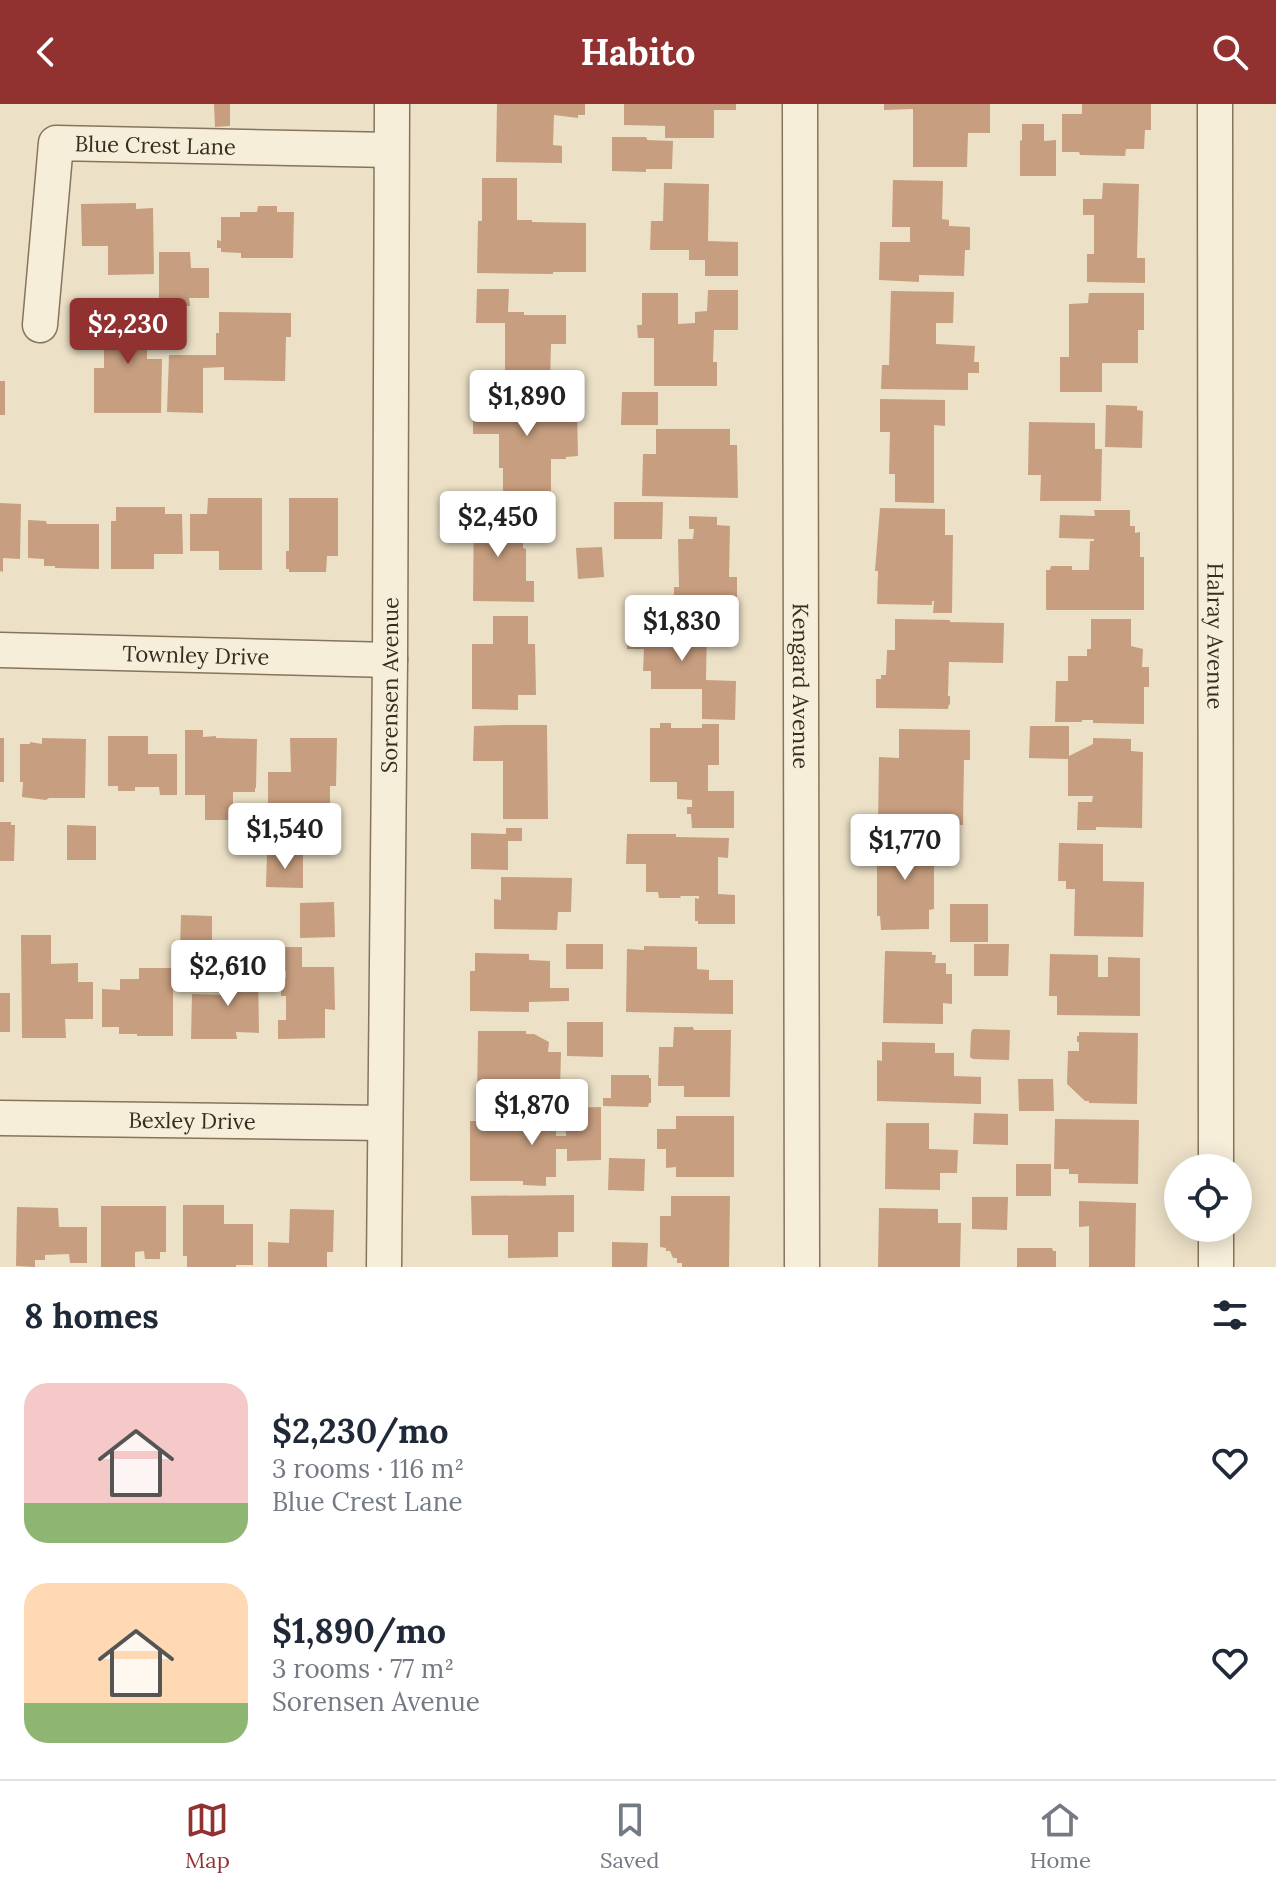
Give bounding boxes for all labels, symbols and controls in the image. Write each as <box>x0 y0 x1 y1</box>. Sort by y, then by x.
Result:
text: Habito <box>581 29 695 75</box>
icon: back <box>24 30 68 74</box>
icon: search <box>1208 30 1252 74</box>
street label: Blue Crest Lane <box>74 129 236 161</box>
pin: $2,230 <box>63 298 193 366</box>
text: $2,230 <box>88 307 168 340</box>
pin: $1,890 <box>462 370 592 438</box>
text: $1,890 <box>488 379 566 412</box>
pin: $2,450 <box>433 491 563 559</box>
text: $2,450 <box>458 500 538 533</box>
street label: Halray Avenue <box>1201 562 1230 710</box>
pin: $1,830 <box>617 595 747 663</box>
street label: Sorensen Avenue <box>375 597 404 773</box>
street label: Kengard Avenue <box>787 603 815 769</box>
text: $1,830 <box>643 604 721 637</box>
street label: Townley Drive <box>122 639 270 671</box>
pin: $1,540 <box>220 803 350 871</box>
text: $1,540 <box>246 812 324 845</box>
pin: $1,770 <box>840 814 970 882</box>
text: $1,770 <box>869 823 941 856</box>
pin: $2,610 <box>163 940 293 1008</box>
text: $2,610 <box>189 949 267 982</box>
pin: $1,870 <box>467 1079 597 1147</box>
text: $1,870 <box>494 1088 570 1121</box>
street label: Bexley Drive <box>128 1106 256 1135</box>
map controls <box>1164 1154 1252 1242</box>
button: locate <box>1164 1154 1252 1242</box>
icon: filters <box>1208 1293 1252 1337</box>
text: 8 homes <box>24 1294 159 1337</box>
text: $2,230/mo <box>272 1409 449 1452</box>
icon: home <box>88 1415 184 1511</box>
icon: heart <box>1208 1441 1252 1485</box>
text: 3 rooms · 116 m² <box>272 1452 464 1485</box>
text: Blue Crest Lane <box>272 1485 463 1518</box>
text: $1,890/mo <box>272 1609 446 1652</box>
icon: home <box>88 1615 184 1711</box>
icon: heart <box>1208 1641 1252 1685</box>
text: 3 rooms · 77 m² <box>272 1652 454 1685</box>
text: Sorensen Avenue <box>272 1685 480 1718</box>
tab: Map <box>185 1798 230 1874</box>
tab: Saved <box>600 1798 660 1874</box>
tab: Home <box>1030 1798 1091 1874</box>

